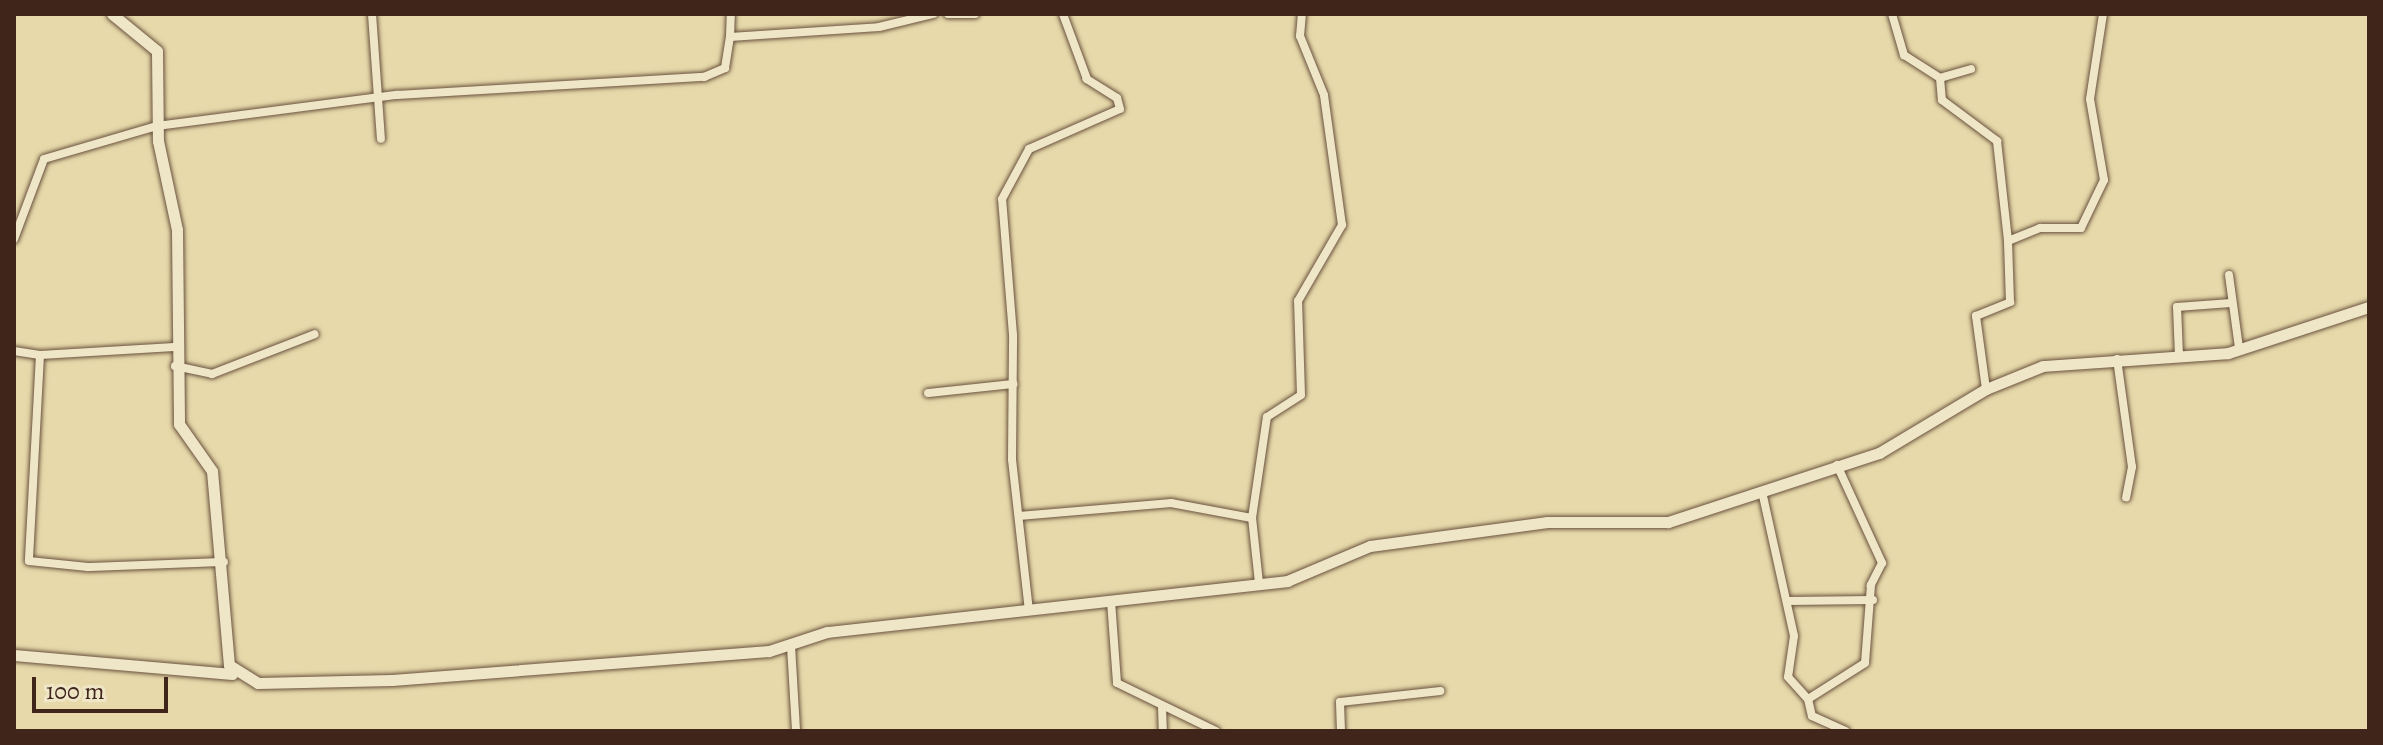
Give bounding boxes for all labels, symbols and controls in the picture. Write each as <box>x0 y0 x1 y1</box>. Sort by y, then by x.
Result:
scale bar <box>36 661 172 711</box>
text: 100 m <box>46 675 105 707</box>

